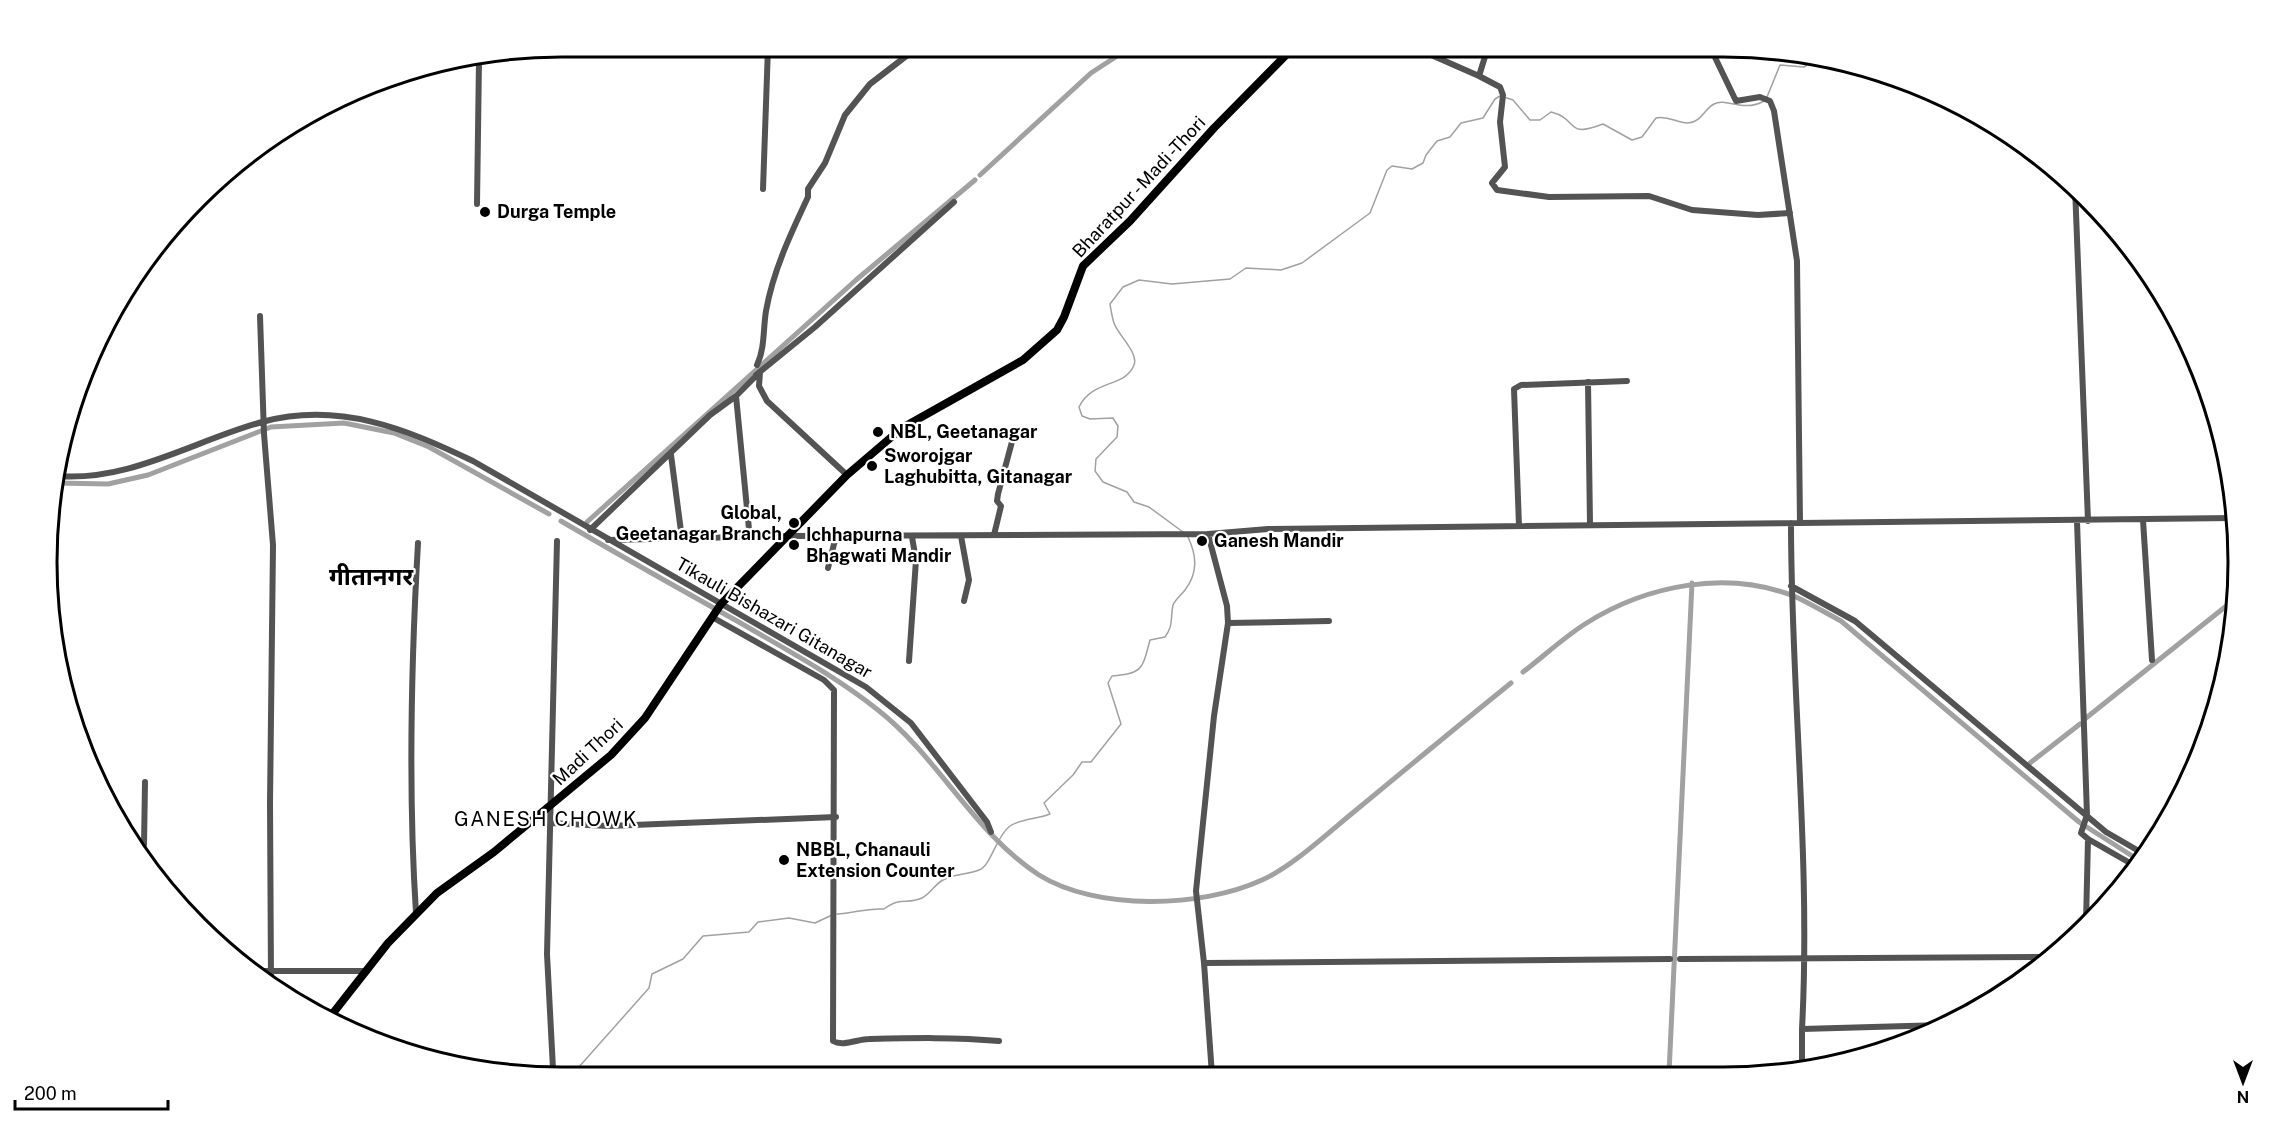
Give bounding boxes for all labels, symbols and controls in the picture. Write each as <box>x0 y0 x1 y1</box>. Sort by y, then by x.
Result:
street label: Bharatpur - Madi -Thori <box>1068 112 1209 262</box>
place label: Durga Temple <box>497 201 616 222</box>
marker: Durga Temple <box>478 205 492 219</box>
place label: NBL, Geetanagar <box>890 421 1038 442</box>
marker: NBL, Geetanagar <box>871 425 885 439</box>
place label: Sworojgar Laghubitta, Gitanagar <box>884 445 1073 487</box>
marker: Sworojgar Laghubitta, Gitanagar <box>865 459 879 473</box>
place label: Global, Geetanagar Branch <box>616 502 782 544</box>
marker: Global, Geetanagar Branch <box>787 516 801 530</box>
place label: Ichhapurna Bhagwati Mandir <box>806 524 952 566</box>
place label: Ganesh Mandir <box>1214 530 1344 551</box>
marker: Ganesh Mandir <box>1195 534 1209 548</box>
marker: Ichhapurna Bhagwati Mandir <box>787 538 801 552</box>
street label: Tikauli Bishazari Gitanagar <box>672 553 876 682</box>
district label: गीतानगर <box>329 562 413 590</box>
street label: Madi Thori <box>548 714 627 789</box>
district label: GANESH CHOWK <box>454 807 638 831</box>
place label: NBBL, Chanauli Extension Counter <box>796 839 955 881</box>
marker: NBBL, Chanauli Extension Counter <box>777 853 791 867</box>
north arrow <box>2213 1052 2273 1112</box>
scale bar <box>15 1073 168 1111</box>
text: 200 m <box>24 1083 77 1104</box>
text: N <box>2237 1087 2249 1106</box>

